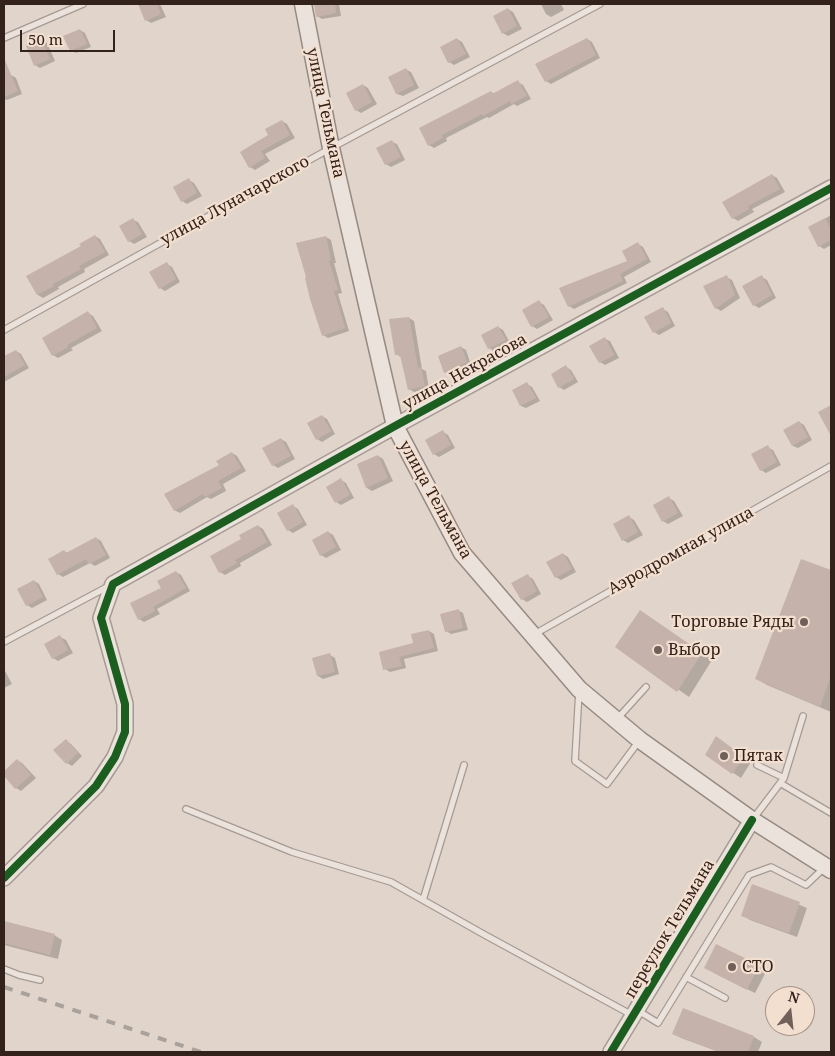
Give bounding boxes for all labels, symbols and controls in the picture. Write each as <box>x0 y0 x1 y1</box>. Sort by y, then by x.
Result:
scale bar <box>22 20 118 52</box>
text: 50 m <box>28 29 63 49</box>
street label: улица Тельмана <box>302 46 348 180</box>
street label: улица Луначарского <box>157 152 313 250</box>
street label: улица Некрасова <box>400 330 530 414</box>
street label: улица Тельмана <box>394 437 476 563</box>
street label: Аэродромная улица <box>605 503 757 599</box>
place label: Торговые Ряды <box>671 612 794 632</box>
marker: Торговые Ряды <box>798 616 810 628</box>
place label: Выбор <box>668 640 720 660</box>
marker: Выбор <box>652 644 664 656</box>
place label: Пятак <box>734 746 783 766</box>
marker: Пятак <box>718 750 730 762</box>
street label: переулок Тельмана <box>621 856 719 1002</box>
place label: СТО <box>742 957 774 977</box>
marker: СТО <box>726 961 738 973</box>
north arrow <box>765 986 815 1036</box>
text: N <box>786 986 802 1008</box>

